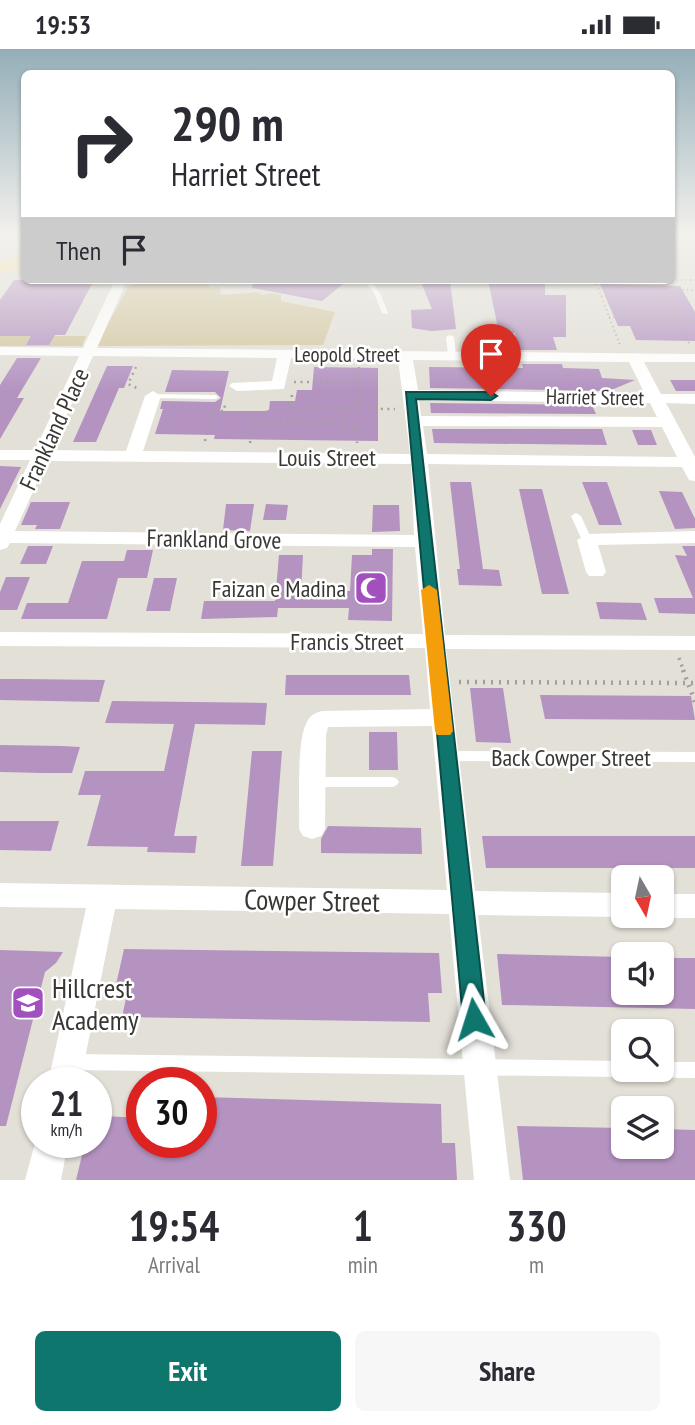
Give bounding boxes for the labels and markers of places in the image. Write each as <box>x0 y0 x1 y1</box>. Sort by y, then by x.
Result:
pin <box>461 324 521 396</box>
mosque icon: Faizan e Madina <box>352 569 390 607</box>
place label: Faizan e Madina <box>212 573 346 604</box>
place label: Hillcrest Academy <box>52 969 139 1038</box>
school or university icon: Hillcrest Academy <box>9 984 47 1022</box>

